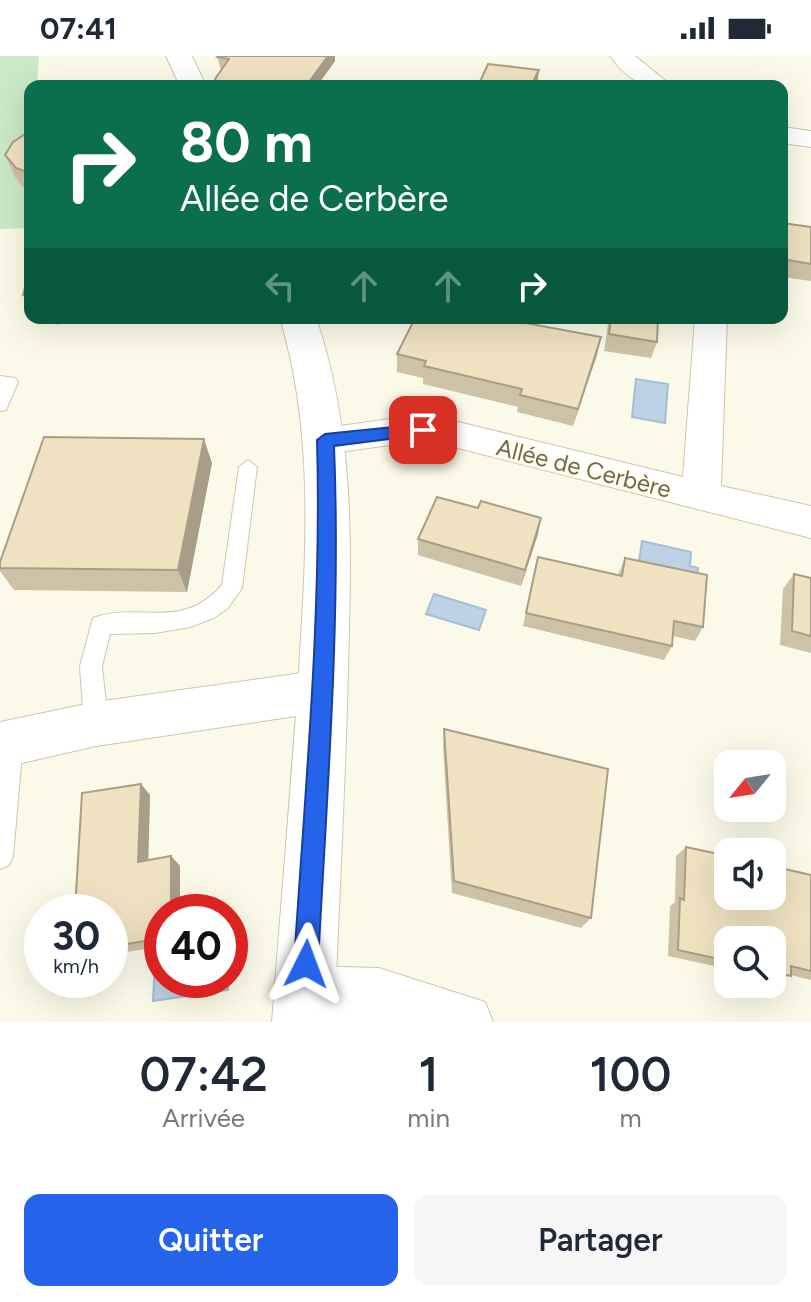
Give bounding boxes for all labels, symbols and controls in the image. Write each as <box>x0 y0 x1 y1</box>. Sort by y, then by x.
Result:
text: 07:41 <box>40 10 117 47</box>
text: 80 m <box>180 109 313 176</box>
icon: right <box>48 112 152 216</box>
text: Allée de Cerbère <box>180 177 449 220</box>
icon: left <box>258 264 302 308</box>
icon: ahead <box>342 264 386 308</box>
icon: ahead <box>426 264 470 308</box>
icon: right <box>510 264 554 308</box>
pin <box>389 396 457 464</box>
icon: arrive <box>401 408 445 452</box>
street label: Allée de Cerbère <box>494 432 674 504</box>
north arrow <box>714 750 786 822</box>
map controls <box>714 750 786 998</box>
button: sound <box>714 838 786 910</box>
speed limit sign: 40 <box>144 894 248 998</box>
text: 30 <box>52 912 100 960</box>
position arrow <box>264 922 348 1006</box>
button: search <box>714 926 786 998</box>
text: km/h <box>53 954 99 978</box>
text: 07:42 <box>139 1045 268 1103</box>
text: 1 <box>419 1045 439 1103</box>
text: 100 <box>589 1045 671 1103</box>
text: Arrivée <box>162 1102 245 1134</box>
text: min <box>407 1102 450 1134</box>
text: m <box>619 1102 642 1134</box>
button: Quitter <box>24 1194 398 1286</box>
button: Partager <box>414 1194 787 1286</box>

